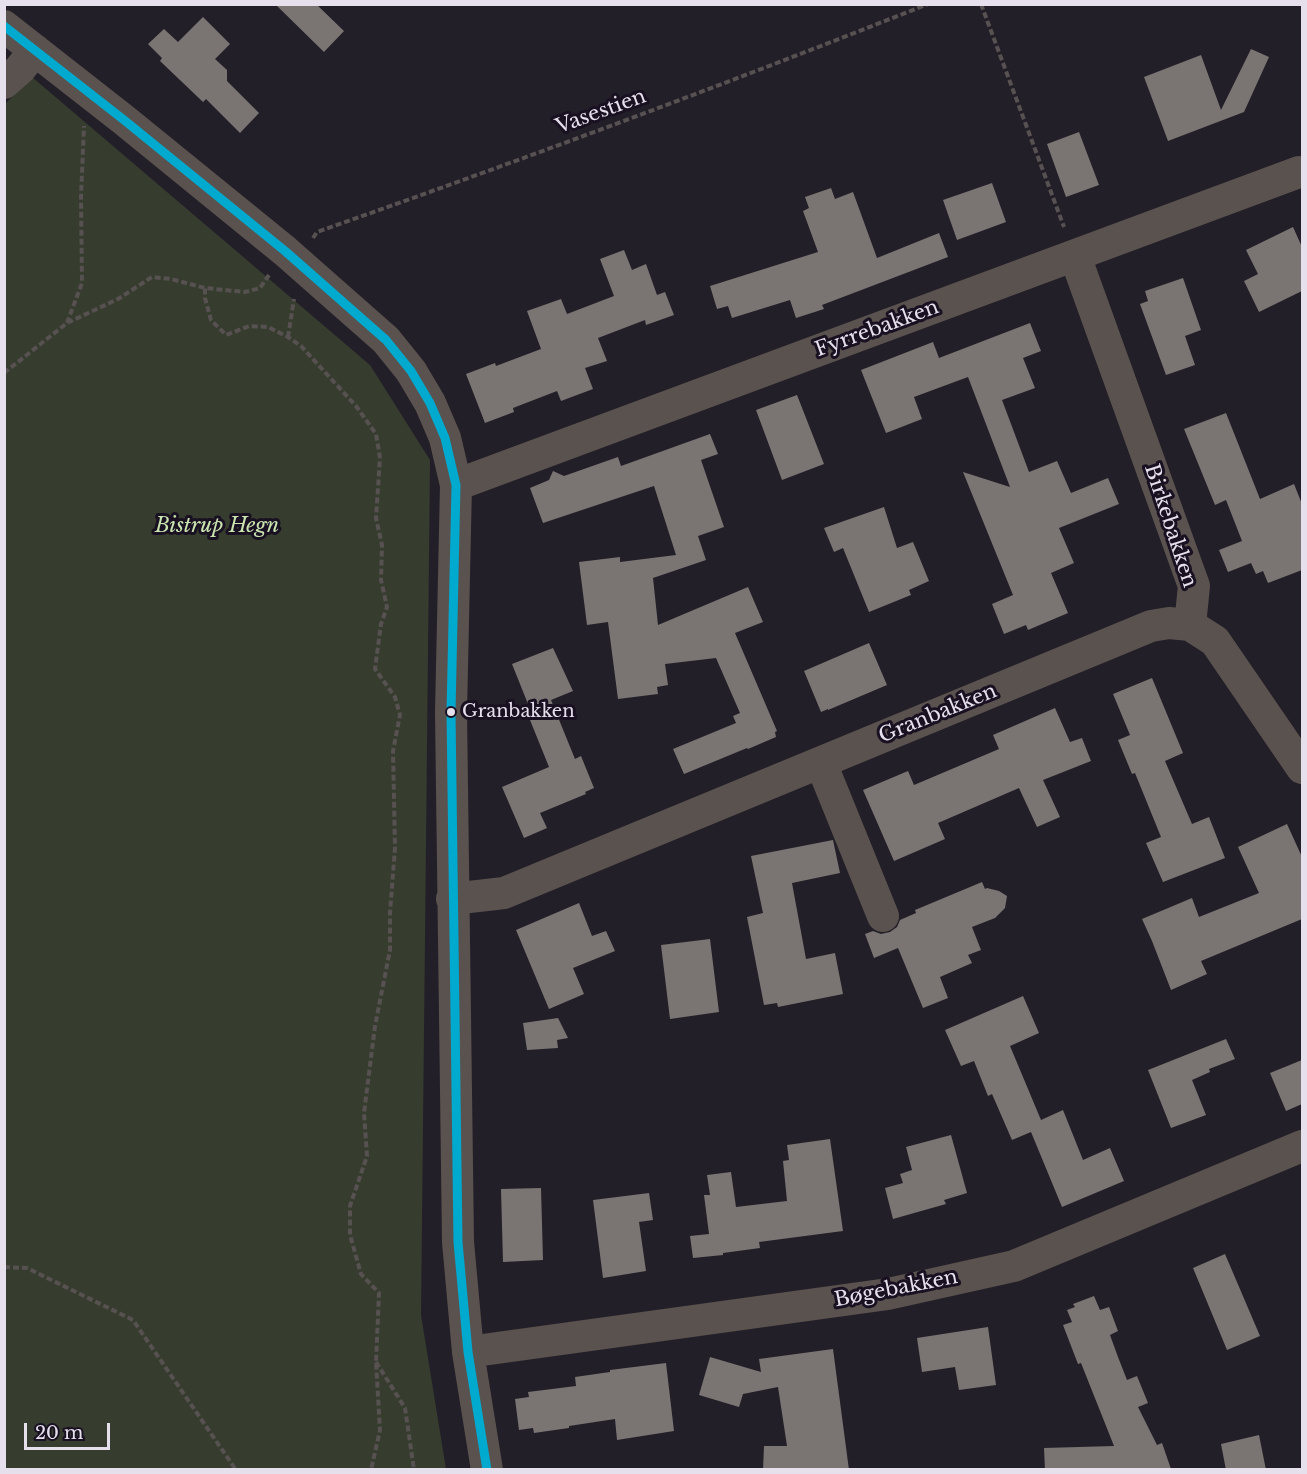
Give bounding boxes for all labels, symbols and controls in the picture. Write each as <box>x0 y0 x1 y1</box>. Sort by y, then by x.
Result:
street label: Vasestien <box>553 85 649 139</box>
street label: Fyrrebakken <box>812 296 942 362</box>
street label: Birkebakken <box>1139 461 1201 591</box>
park label: Bistrup Hegn <box>155 514 279 538</box>
street label: Granbakken <box>876 679 1000 749</box>
place label: Granbakken <box>462 701 575 723</box>
marker: Granbakken <box>445 706 457 718</box>
street label: Bøgebakken <box>832 1265 960 1313</box>
scale bar <box>27 1411 112 1449</box>
text: 20 m <box>35 1422 83 1444</box>

